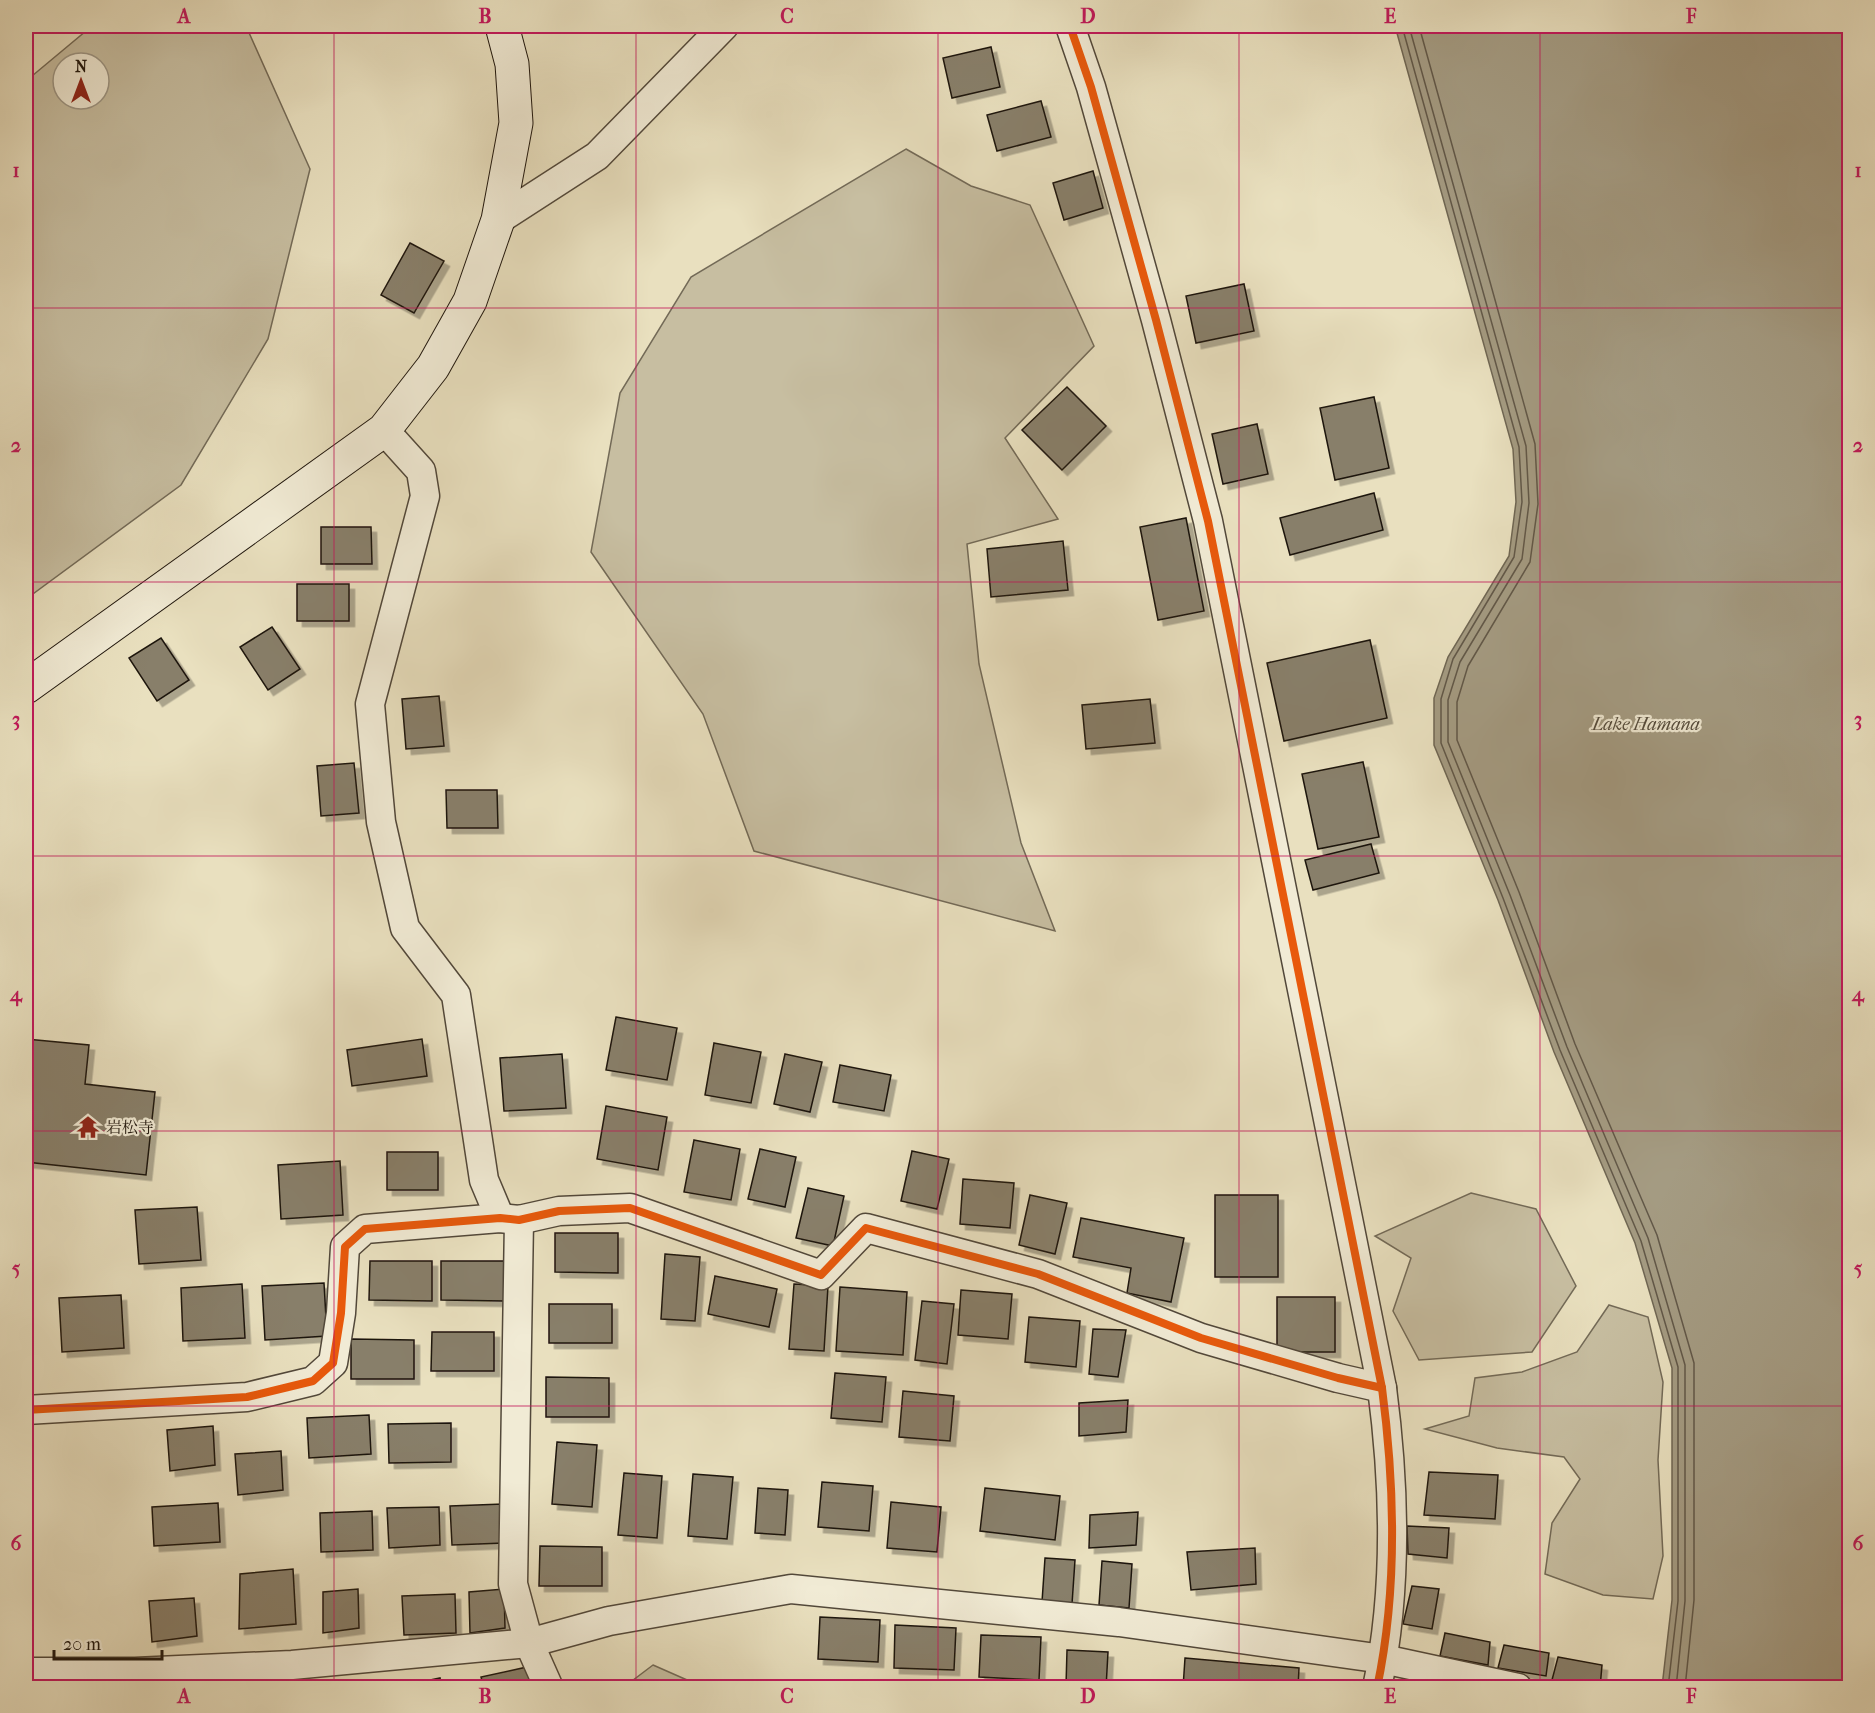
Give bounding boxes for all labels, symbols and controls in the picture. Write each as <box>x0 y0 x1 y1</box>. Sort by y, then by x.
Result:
text: A <box>176 5 192 28</box>
text: B <box>478 5 492 28</box>
text: C <box>780 5 794 28</box>
text: D <box>1080 5 1096 28</box>
text: E <box>1384 5 1396 28</box>
text: F <box>1685 5 1697 28</box>
north arrow <box>51 51 111 111</box>
text: N <box>75 57 88 76</box>
text: 1 <box>12 159 20 182</box>
text: 1 <box>1854 159 1862 182</box>
text: 2 <box>11 434 21 457</box>
text: 2 <box>1853 434 1863 457</box>
text: 3 <box>12 708 20 731</box>
text: 3 <box>1854 708 1862 731</box>
water label: Lake Hamana <box>1590 714 1700 735</box>
text: 4 <box>9 983 23 1007</box>
text: 4 <box>1851 983 1865 1007</box>
temple icon: 岩松寺 <box>75 1114 101 1140</box>
place label: 岩松寺 <box>106 1118 154 1137</box>
text: 5 <box>12 1257 21 1280</box>
text: 5 <box>1854 1257 1863 1280</box>
text: 6 <box>11 1532 23 1555</box>
text: 6 <box>1853 1532 1865 1555</box>
scale bar <box>54 1623 162 1661</box>
text: 20 m <box>63 1634 101 1655</box>
text: A <box>176 1685 192 1708</box>
text: B <box>478 1685 492 1708</box>
text: C <box>780 1685 794 1708</box>
text: D <box>1080 1685 1096 1708</box>
text: E <box>1384 1685 1396 1708</box>
text: F <box>1685 1685 1697 1708</box>

